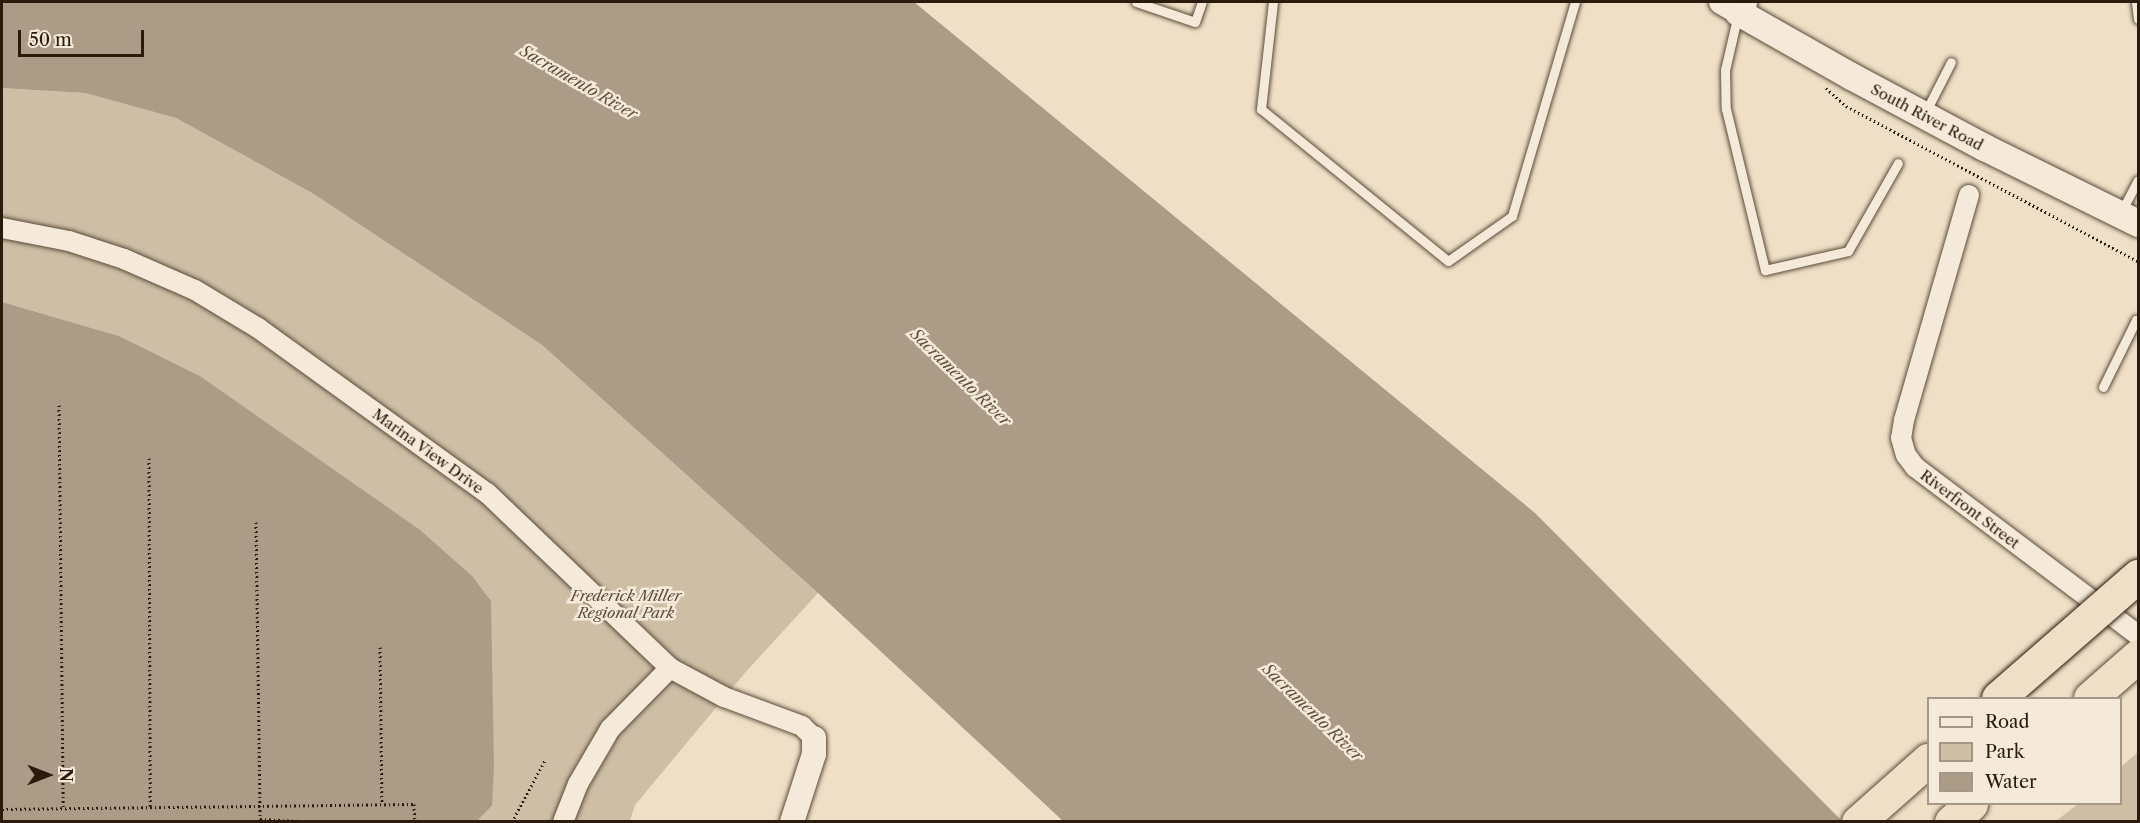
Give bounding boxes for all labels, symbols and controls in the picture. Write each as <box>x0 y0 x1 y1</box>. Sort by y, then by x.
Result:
scale bar <box>21 18 147 56</box>
text: 50 m <box>29 29 72 51</box>
water label: Sacramento River <box>517 41 641 123</box>
street label: South River Road <box>1868 80 1986 154</box>
water label: Sacramento River <box>907 324 1015 430</box>
street label: Marina View Drive <box>368 404 488 498</box>
street label: Riverfront Street <box>1917 466 2023 552</box>
park label: Frederick Miller Regional Park <box>570 586 682 621</box>
water label: Sacramento River <box>1259 659 1367 765</box>
legend <box>1927 697 2122 805</box>
text: Road <box>1985 711 2030 733</box>
text: Park <box>1985 741 2024 763</box>
north arrow <box>18 745 78 805</box>
text: N <box>56 768 76 782</box>
text: Water <box>1985 771 2037 793</box>

